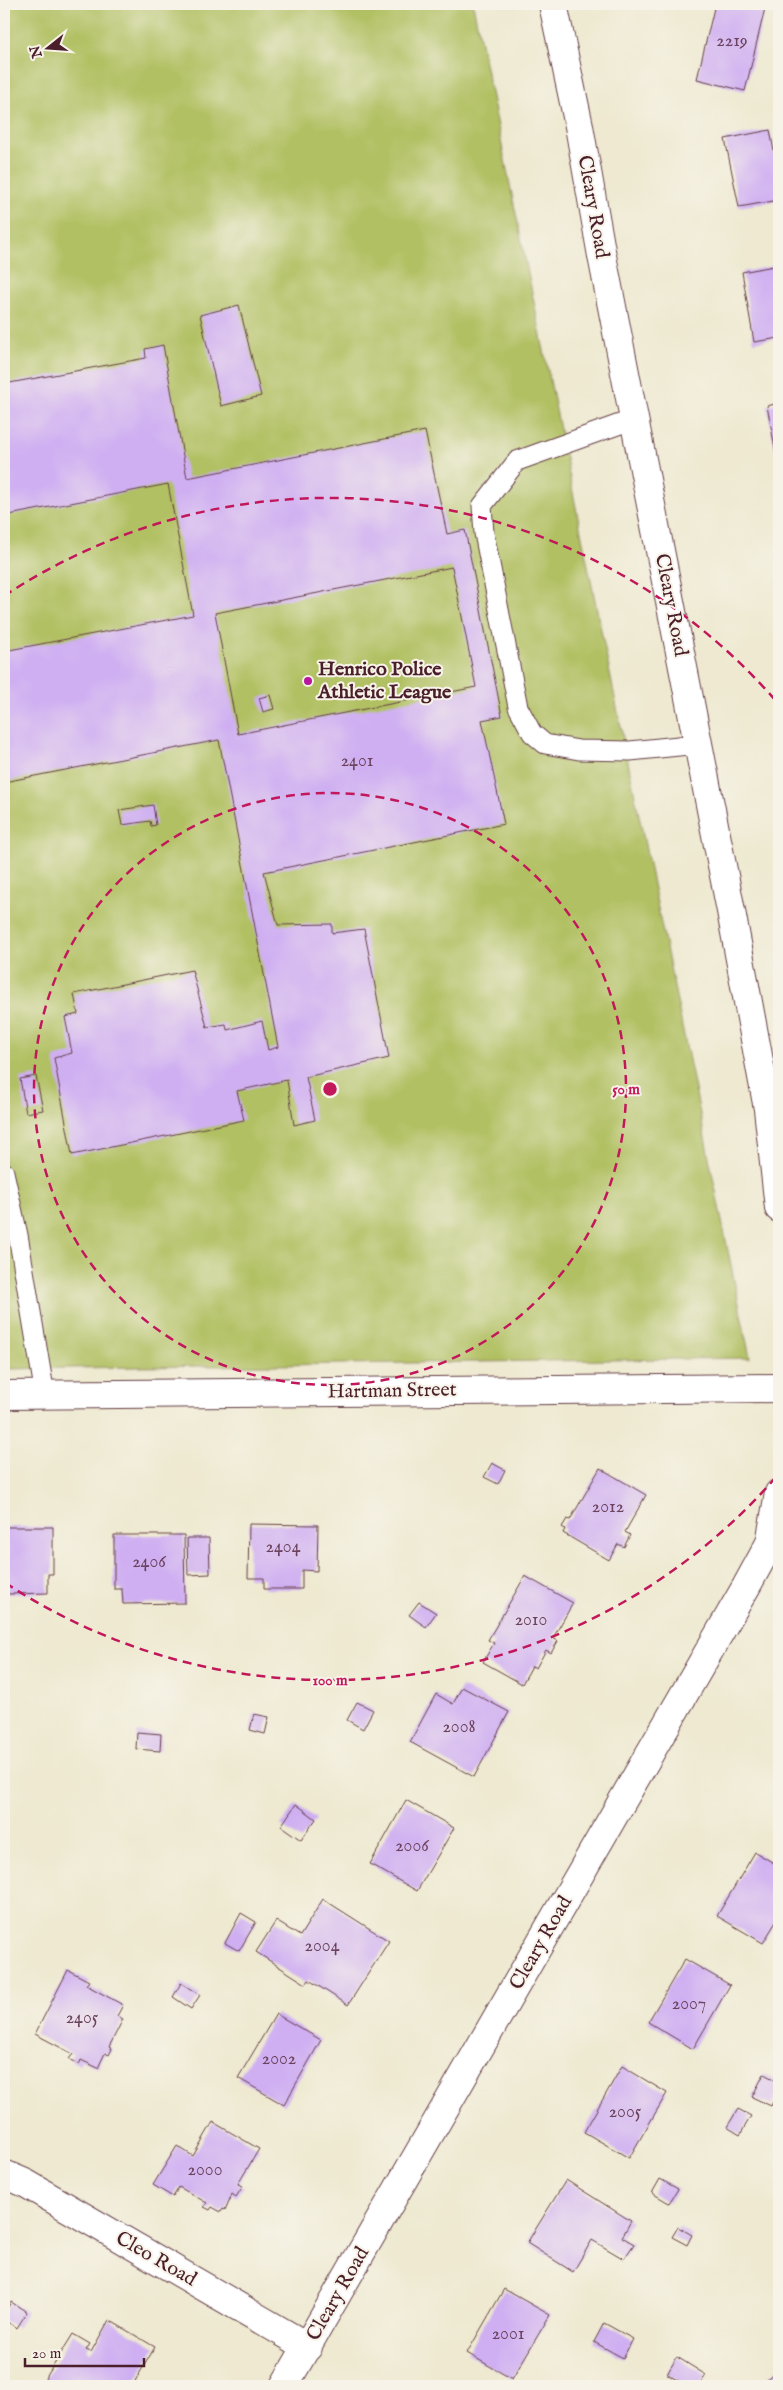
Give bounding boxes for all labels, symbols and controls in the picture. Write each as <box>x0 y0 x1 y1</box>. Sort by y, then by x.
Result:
north arrow <box>22 22 72 72</box>
house number: 2219 <box>716 30 748 53</box>
text: N <box>26 43 47 61</box>
street label: Cleary Road <box>572 153 614 261</box>
street label: Cleary Road <box>649 551 693 659</box>
place label: Henrico Police Athletic League <box>317 657 452 705</box>
marker: Henrico Police Athletic League <box>302 675 314 687</box>
house number: 2401 <box>341 750 373 773</box>
centre of rings <box>321 1080 339 1098</box>
text: 50 m <box>612 1080 640 1099</box>
street label: Hartman Street <box>327 1377 457 1405</box>
house number: 2012 <box>592 1496 624 1519</box>
house number: 2404 <box>266 1536 301 1559</box>
house number: 2406 <box>132 1551 166 1574</box>
house number: 2010 <box>515 1609 547 1632</box>
text: 100 m <box>312 1671 348 1690</box>
house number: 2008 <box>442 1716 476 1739</box>
house number: 2006 <box>395 1835 429 1858</box>
street label: Cleary Road <box>504 1891 578 1994</box>
house number: 2004 <box>305 1935 340 1958</box>
house number: 2007 <box>672 1993 706 2016</box>
house number: 2405 <box>66 2007 99 2030</box>
house number: 2002 <box>262 2048 296 2071</box>
house number: 2005 <box>609 2101 642 2124</box>
house number: 2000 <box>188 2159 222 2182</box>
street label: Cleo Road <box>111 2226 201 2292</box>
street label: Cleary Road <box>301 2242 375 2345</box>
house number: 2001 <box>492 2323 524 2346</box>
scale bar <box>25 2335 144 2367</box>
text: 20 m <box>32 2344 62 2363</box>

